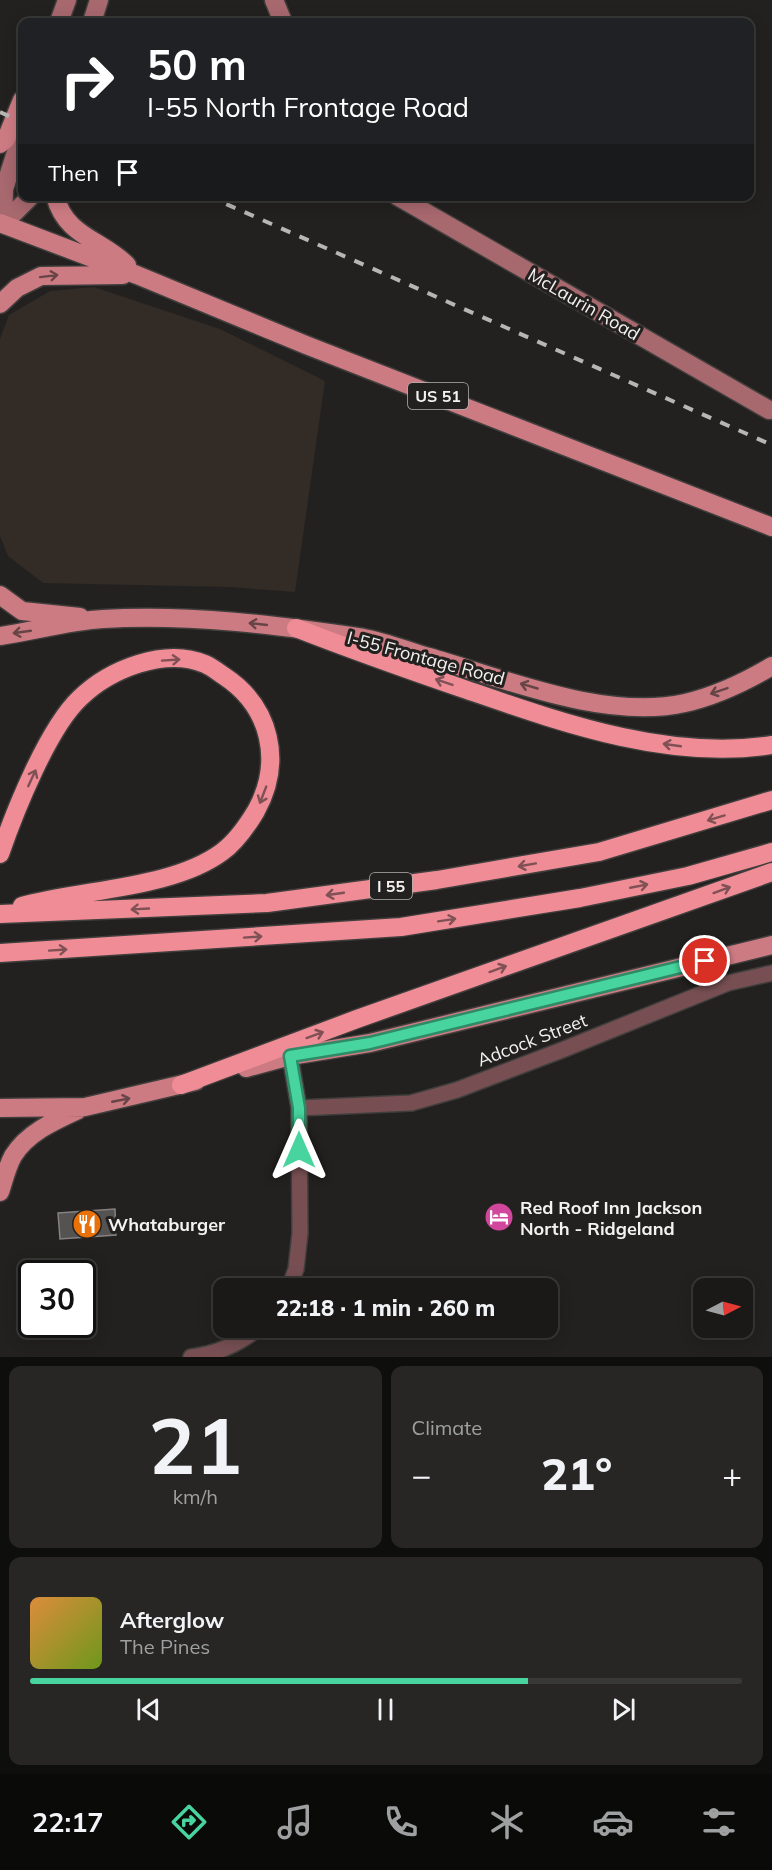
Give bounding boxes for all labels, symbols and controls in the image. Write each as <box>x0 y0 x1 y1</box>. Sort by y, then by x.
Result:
text: 50 m <box>147 38 247 91</box>
icon: right <box>48 42 126 120</box>
text: I-55 North Frontage Road <box>147 90 469 124</box>
icon: arrive <box>111 156 144 189</box>
text: Then <box>48 159 99 187</box>
street label: McLaurin Road <box>524 263 644 345</box>
one-way arrow <box>39 271 59 282</box>
road number: US 51 <box>408 383 468 409</box>
one-way arrow <box>248 618 268 629</box>
street label: I-55 Frontage Road <box>345 626 507 690</box>
one-way arrow <box>13 627 33 638</box>
one-way arrow <box>160 654 180 665</box>
one-way arrow <box>435 676 454 687</box>
one-way arrow <box>520 680 539 691</box>
one-way arrow <box>710 687 729 698</box>
one-way arrow <box>663 739 682 750</box>
one-way arrow <box>27 770 38 788</box>
one-way arrow <box>257 786 268 804</box>
one-way arrow <box>707 813 726 824</box>
one-way arrow <box>518 859 538 870</box>
road number: I 55 <box>370 873 412 899</box>
one-way arrow <box>629 880 648 891</box>
one-way arrow <box>712 883 731 894</box>
one-way arrow <box>325 888 345 899</box>
one-way arrow <box>131 903 151 914</box>
one-way arrow <box>437 914 456 925</box>
one-way arrow <box>242 931 262 942</box>
pin <box>679 935 730 986</box>
one-way arrow <box>48 944 68 955</box>
icon: arrive <box>688 944 721 977</box>
one-way arrow <box>488 963 507 974</box>
street label: Adcock Street <box>474 1009 590 1071</box>
one-way arrow <box>305 1029 324 1040</box>
one-way arrow <box>110 1094 130 1105</box>
position arrow <box>267 1118 331 1182</box>
place label: Red Roof Inn Jackson North - Ridgeland <box>520 1196 702 1240</box>
hotel icon: Red Roof Inn Jackson North - Ridgeland <box>483 1201 515 1233</box>
restaurant icon: Whataburger <box>71 1208 103 1240</box>
place label: Whataburger <box>108 1213 226 1236</box>
speed limit sign: 30 <box>18 1260 96 1338</box>
north arrow <box>693 1278 753 1338</box>
map controls <box>693 1278 753 1338</box>
text: 22:18 · 1 min · 260 m <box>276 1294 495 1322</box>
text: 21 <box>148 1396 242 1494</box>
text: Climate <box>412 1415 482 1440</box>
text: 21° <box>541 1445 612 1501</box>
text: − <box>412 1454 431 1495</box>
text: + <box>722 1454 742 1495</box>
text: km/h <box>173 1484 218 1509</box>
text: Afterglow <box>120 1606 224 1634</box>
text: The Pines <box>120 1634 210 1659</box>
icon: previous <box>132 1693 165 1726</box>
icon: pause <box>369 1693 402 1726</box>
icon: next <box>607 1693 640 1726</box>
icon: directions <box>168 1801 210 1843</box>
icon: music <box>274 1801 316 1843</box>
icon: phone <box>380 1801 422 1843</box>
icon: climate <box>486 1801 528 1843</box>
icon: car <box>592 1801 634 1843</box>
icon: filters <box>698 1801 740 1843</box>
text: 22:17 <box>32 1805 104 1839</box>

